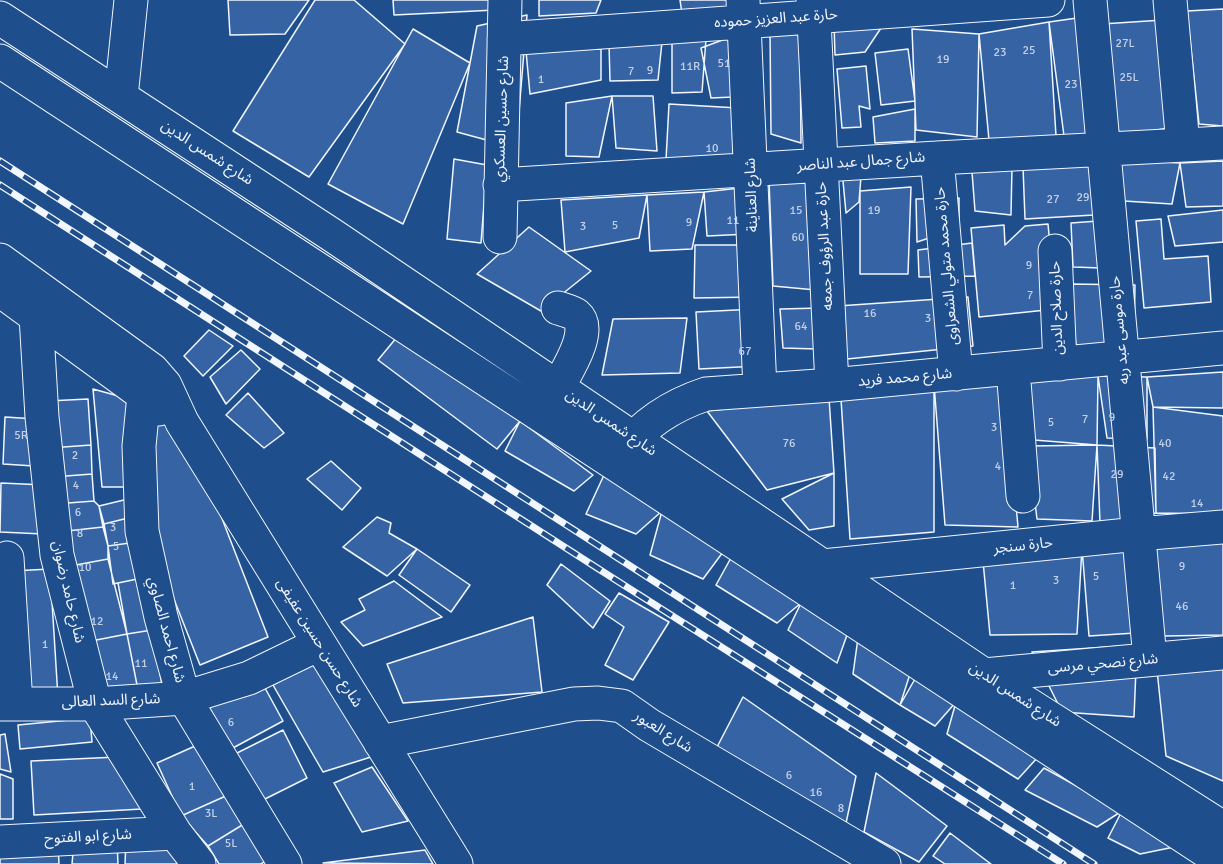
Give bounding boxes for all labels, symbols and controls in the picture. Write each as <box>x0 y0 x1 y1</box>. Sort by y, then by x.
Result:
street label: حارة عبد العزيز حموده <box>714 6 838 32</box>
house number: 27L <box>1115 37 1135 51</box>
house number: 25 <box>1023 44 1035 58</box>
house number: 23 <box>994 46 1006 60</box>
house number: 19 <box>937 53 949 67</box>
street label: شارع حسين العسكري <box>491 55 513 183</box>
house number: 51 <box>718 57 730 71</box>
house number: 11R <box>680 60 700 74</box>
house number: 9 <box>647 64 653 78</box>
house number: 7 <box>628 65 634 79</box>
house number: 25L <box>1119 71 1139 85</box>
house number: 1 <box>538 73 544 87</box>
house number: 23 <box>1065 78 1077 92</box>
street label: شارع شمس الدين <box>158 117 256 189</box>
house number: 10 <box>706 142 718 156</box>
street label: شارع جمال عبد الناصر <box>796 149 926 175</box>
street label: شارع العناينة <box>742 158 762 232</box>
street label: حارة عبد الرؤوف جمعه <box>813 181 837 311</box>
street label: حارة محمد متولي الشعراوى <box>931 186 963 346</box>
house number: 29 <box>1077 191 1089 205</box>
house number: 27 <box>1047 193 1059 207</box>
house number: 15 <box>790 204 802 218</box>
house number: 19 <box>868 204 880 218</box>
house number: 11 <box>727 214 739 228</box>
house number: 9 <box>686 216 692 230</box>
house number: 5 <box>612 219 618 233</box>
house number: 3 <box>580 220 586 234</box>
house number: 60 <box>792 231 804 245</box>
house number: 9 <box>1026 259 1032 273</box>
street label: حارة صلاح الدين <box>1046 261 1068 355</box>
street label: حارة موسى عبد ربه <box>1106 275 1134 385</box>
house number: 7 <box>1027 289 1033 303</box>
house number: 16 <box>864 307 876 321</box>
house number: 3 <box>925 312 931 326</box>
house number: 64 <box>795 320 807 334</box>
house number: 67 <box>739 345 751 359</box>
street label: شارع محمد فريد <box>857 365 953 391</box>
street label: شارع شمس الدين <box>562 386 660 460</box>
house number: 9 <box>1109 411 1115 425</box>
house number: 7 <box>1082 413 1088 427</box>
house number: 5 <box>1048 416 1054 430</box>
house number: 3 <box>991 421 997 435</box>
house number: 5R <box>14 429 28 443</box>
house number: 76 <box>783 437 795 451</box>
house number: 40 <box>1159 437 1171 451</box>
house number: 2 <box>72 449 78 463</box>
house number: 4 <box>995 460 1001 474</box>
house number: 29 <box>1111 468 1123 482</box>
house number: 42 <box>1163 470 1175 484</box>
house number: 4 <box>73 479 79 493</box>
house number: 14 <box>1191 497 1203 511</box>
house number: 6 <box>75 506 81 520</box>
house number: 3 <box>110 521 116 535</box>
house number: 8 <box>77 527 83 541</box>
street label: حارة سنجر <box>992 534 1054 558</box>
street label: شارع حامد رضوان <box>47 539 89 645</box>
house number: 5 <box>113 540 119 554</box>
house number: 9 <box>1179 560 1185 574</box>
house number: 10 <box>79 561 91 575</box>
house number: 5 <box>1093 570 1099 584</box>
house number: 3 <box>1053 574 1059 588</box>
street label: شارع احمد الصاوي <box>143 575 189 685</box>
street label: شارع حسن حسين عفيفى <box>272 575 366 711</box>
house number: 1 <box>1010 579 1016 593</box>
house number: 46 <box>1176 600 1188 614</box>
house number: 12 <box>91 615 103 629</box>
house number: 1 <box>42 638 48 652</box>
street label: شارع نصحي مرسى <box>1047 650 1159 678</box>
house number: 11 <box>135 657 147 671</box>
street label: شارع شمس الدين <box>966 659 1064 731</box>
house number: 14 <box>106 670 118 684</box>
street label: شارع السد العالى <box>61 690 161 712</box>
street label: شارع العبور <box>630 707 696 757</box>
house number: 6 <box>228 716 234 730</box>
house number: 6 <box>786 769 792 783</box>
house number: 1 <box>189 780 195 794</box>
house number: 16 <box>810 786 822 800</box>
house number: 8 <box>838 802 844 816</box>
house number: 3L <box>205 807 217 821</box>
street label: شارع ابو الفتوح <box>44 826 132 848</box>
house number: 5L <box>225 837 237 851</box>

